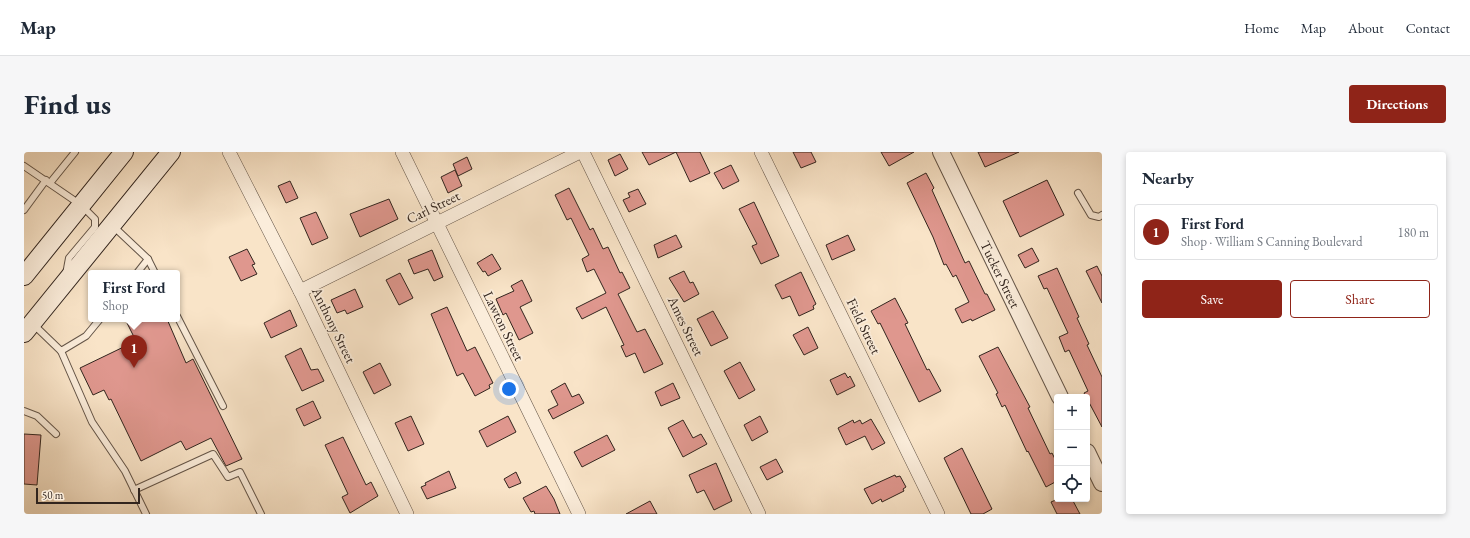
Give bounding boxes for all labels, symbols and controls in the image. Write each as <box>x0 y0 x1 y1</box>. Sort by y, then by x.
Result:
text: Map <box>20 15 56 40</box>
text: Home <box>1244 19 1279 37</box>
text: Map <box>1301 19 1326 37</box>
text: About <box>1348 19 1384 37</box>
text: Contact <box>1406 19 1450 37</box>
button: Directions <box>1349 85 1446 123</box>
text: Find us <box>24 86 111 122</box>
text: Nearby <box>1142 167 1194 189</box>
street label: Carl Street <box>403 186 463 228</box>
text: First Ford <box>1181 214 1244 233</box>
text: 1 <box>1153 224 1159 241</box>
text: 180 m <box>1398 224 1429 241</box>
text: Shop · William S Canning Boulevard <box>1181 233 1363 250</box>
street label: Tucker Street <box>976 238 1025 312</box>
popup <box>88 270 180 322</box>
text: First Ford <box>102 278 166 297</box>
button: Save <box>1142 280 1282 318</box>
button: Share <box>1290 280 1430 318</box>
street label: Anthony Street <box>307 283 360 366</box>
street label: Lawton Street <box>479 288 529 364</box>
street label: Ames Street <box>663 292 708 359</box>
street label: Field Street <box>843 295 886 357</box>
text: Shop <box>102 297 128 314</box>
pin: 1 <box>121 335 147 368</box>
your location <box>499 379 519 399</box>
map controls <box>1054 394 1090 502</box>
button: + <box>1054 394 1090 430</box>
button: − <box>1054 430 1090 466</box>
button: locate <box>1054 466 1090 502</box>
scale bar <box>36 486 140 505</box>
text: 50 m <box>42 488 63 502</box>

